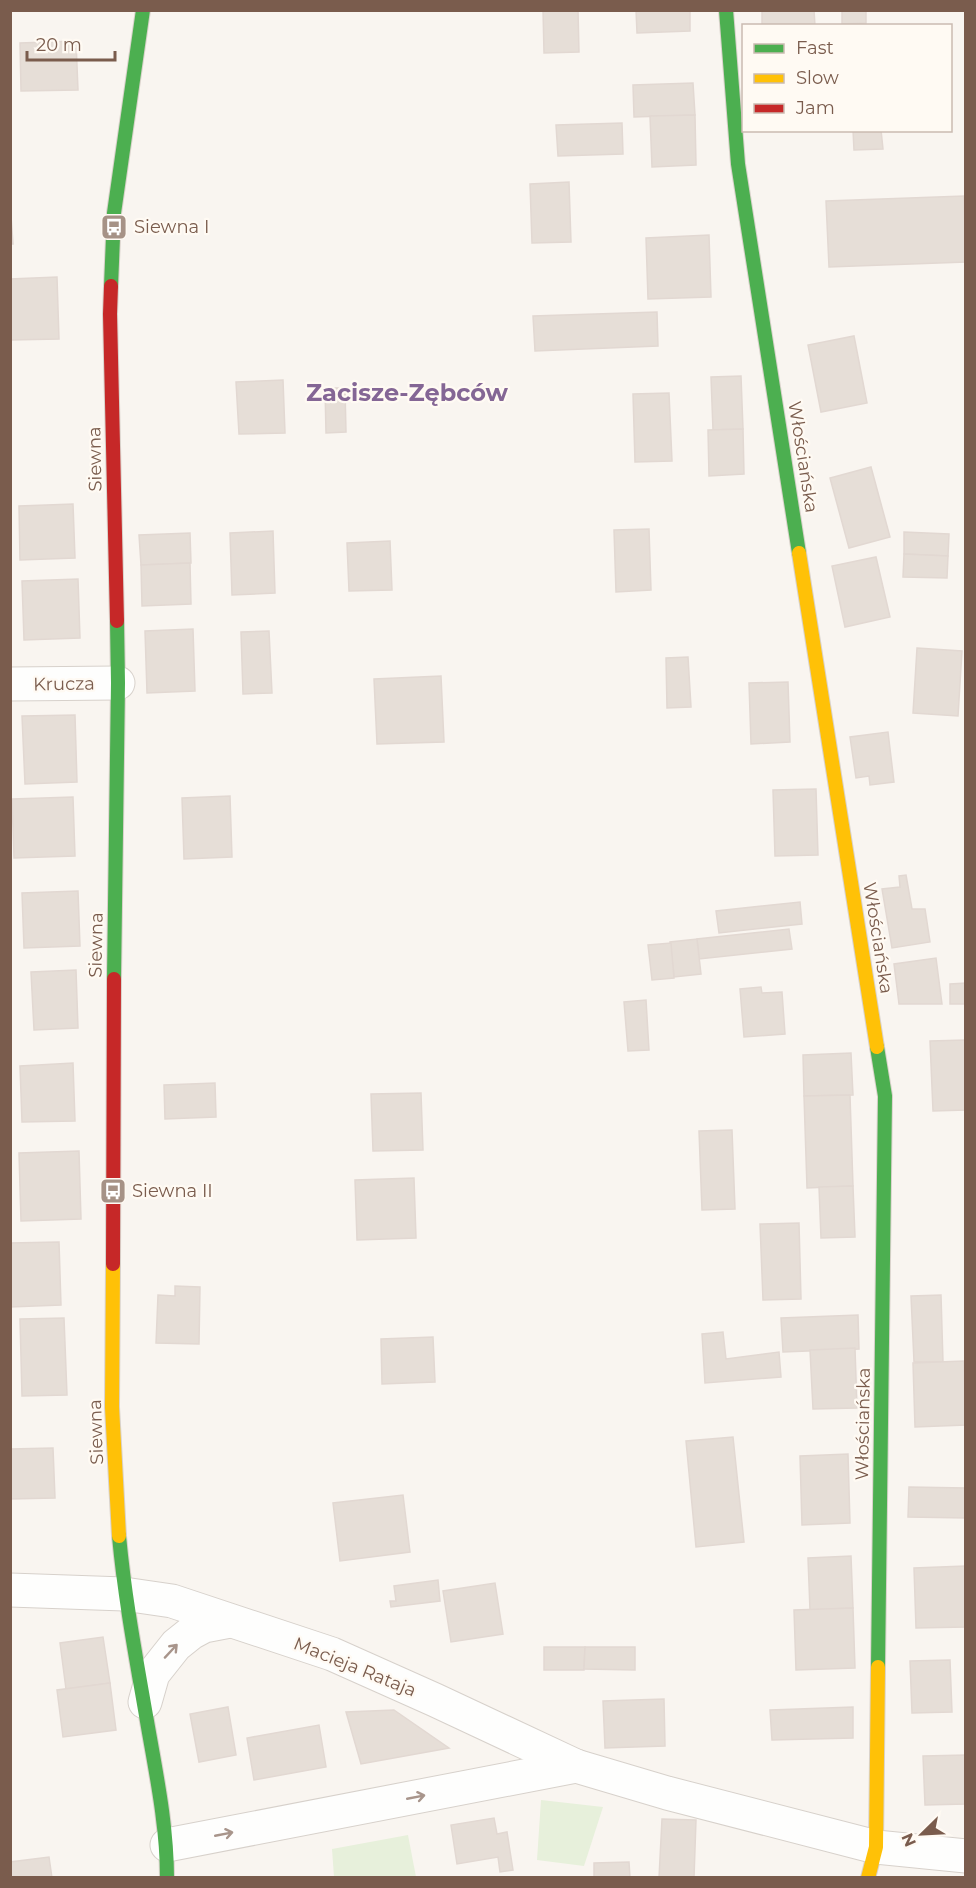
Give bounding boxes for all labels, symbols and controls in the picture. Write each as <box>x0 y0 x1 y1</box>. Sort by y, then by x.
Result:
scale bar <box>27 24 116 62</box>
legend <box>742 24 952 132</box>
text: 20 m <box>36 34 82 56</box>
text: Fast <box>796 37 834 59</box>
text: Slow <box>796 67 839 89</box>
text: Jam <box>795 97 835 119</box>
bus stop icon: Siewna I <box>99 212 129 242</box>
place label: Siewna I <box>134 216 209 238</box>
district label: Zacisze-Zębców <box>306 378 509 407</box>
street label: Włościańska <box>783 400 823 514</box>
street label: Siewna <box>83 426 107 492</box>
street label: Krucza <box>33 672 95 696</box>
street label: Włościańska <box>858 881 898 995</box>
street label: Siewna <box>84 912 108 978</box>
bus stop icon: Siewna II <box>98 1176 128 1206</box>
place label: Siewna II <box>132 1180 213 1202</box>
street label: Włościańska <box>851 1367 875 1481</box>
street label: Siewna <box>84 1399 108 1465</box>
street label: Macieja Rataja <box>290 1632 420 1702</box>
one-way arrow <box>164 1644 178 1659</box>
one-way arrow <box>405 1791 425 1802</box>
north arrow <box>892 1804 952 1864</box>
one-way arrow <box>214 1828 234 1839</box>
text: N <box>897 1830 920 1850</box>

